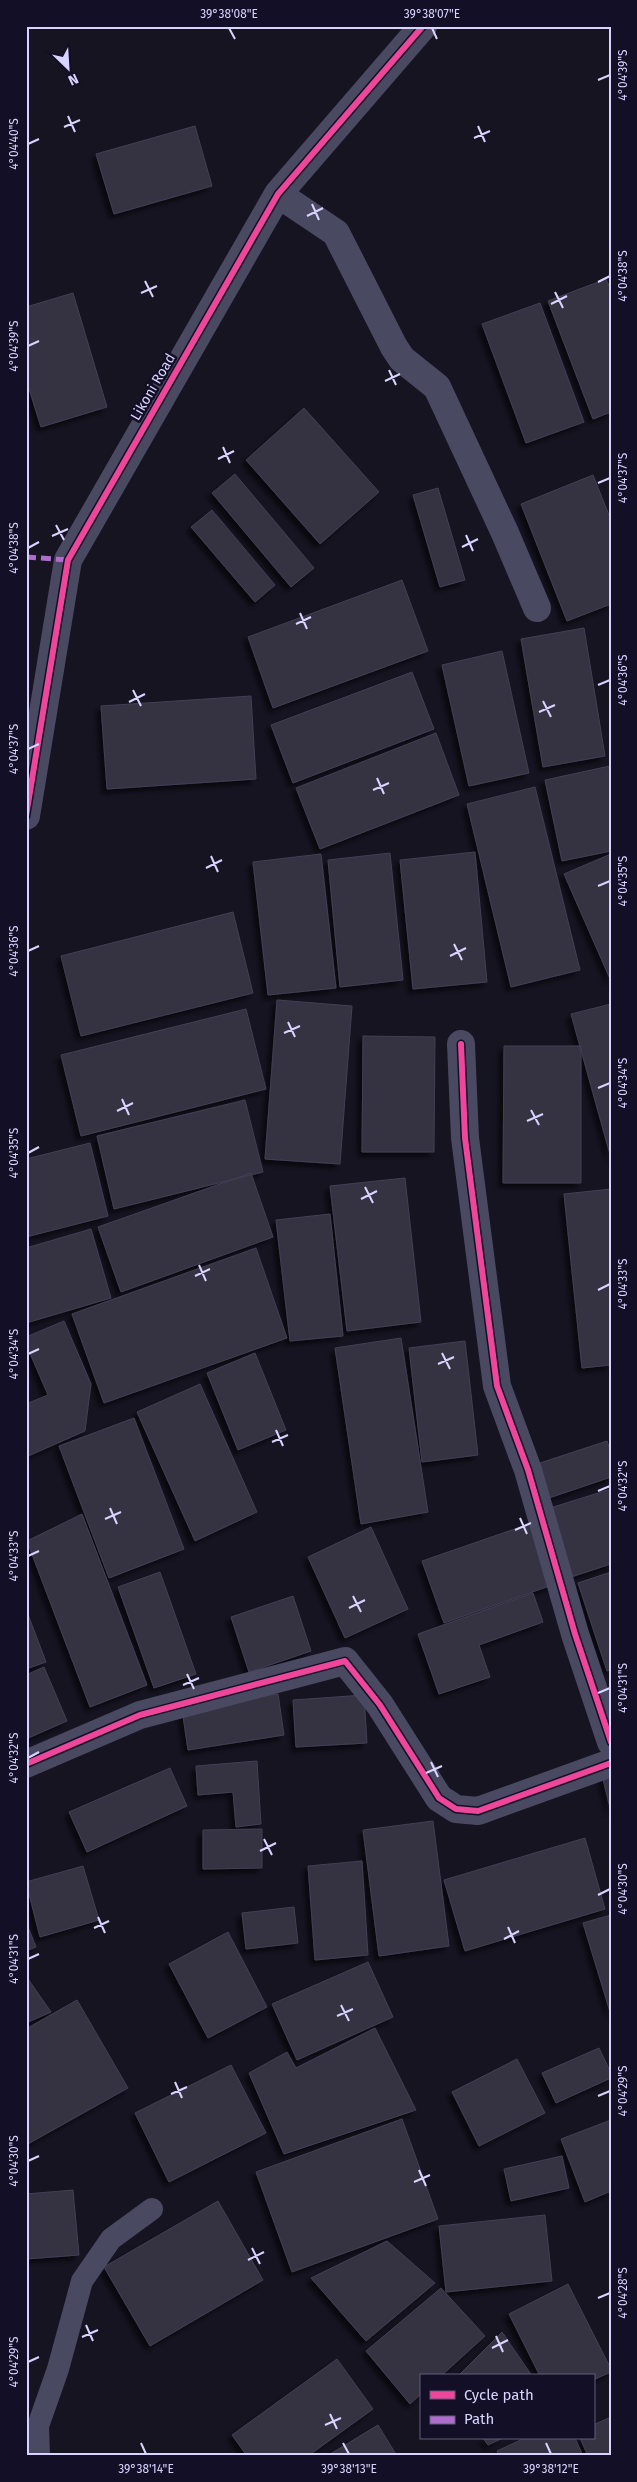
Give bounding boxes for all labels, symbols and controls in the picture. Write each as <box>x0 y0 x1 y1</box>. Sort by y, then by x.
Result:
text: 39°38'08"E <box>200 7 258 21</box>
text: 39°38'07"E <box>404 7 460 21</box>
north arrow <box>42 42 92 92</box>
text: 4°04'39"S <box>616 49 630 101</box>
text: N <box>65 70 81 89</box>
text: 4°04'40"S <box>7 118 21 170</box>
text: 4°04'38"S <box>616 250 630 302</box>
text: 4°04'39"S <box>7 320 21 372</box>
street label: Likoni Road <box>127 351 179 423</box>
text: 4°04'37"S <box>616 452 630 503</box>
text: 4°04'38"S <box>7 522 21 574</box>
text: 4°04'36"S <box>616 654 630 706</box>
text: 4°04'37"S <box>7 723 21 774</box>
text: 4°04'35"S <box>616 855 630 906</box>
text: 4°04'36"S <box>7 925 21 977</box>
text: 4°04'34"S <box>616 1057 630 1108</box>
text: 4°04'35"S <box>7 1127 21 1178</box>
text: 4°04'33"S <box>616 1258 630 1310</box>
text: 4°04'34"S <box>7 1328 21 1379</box>
text: 4°04'32"S <box>616 1460 630 1511</box>
text: 4°04'33"S <box>7 1530 21 1582</box>
text: 4°04'31"S <box>616 1663 630 1713</box>
text: 4°04'32"S <box>7 1732 21 1783</box>
text: 4°04'30"S <box>616 1863 630 1915</box>
text: 4°04'31"S <box>7 1934 21 1984</box>
text: 4°04'29"S <box>616 2065 630 2117</box>
text: 4°04'30"S <box>7 2135 21 2187</box>
text: 4°04'28"S <box>616 2267 630 2319</box>
text: 4°04'29"S <box>7 2336 21 2388</box>
legend <box>420 2374 594 2440</box>
text: Cycle path <box>464 2386 534 2404</box>
text: Path <box>464 2410 494 2428</box>
text: 39°38'14"E <box>118 2462 174 2476</box>
text: 39°38'13"E <box>321 2462 377 2476</box>
text: 39°38'12"E <box>523 2462 579 2476</box>

